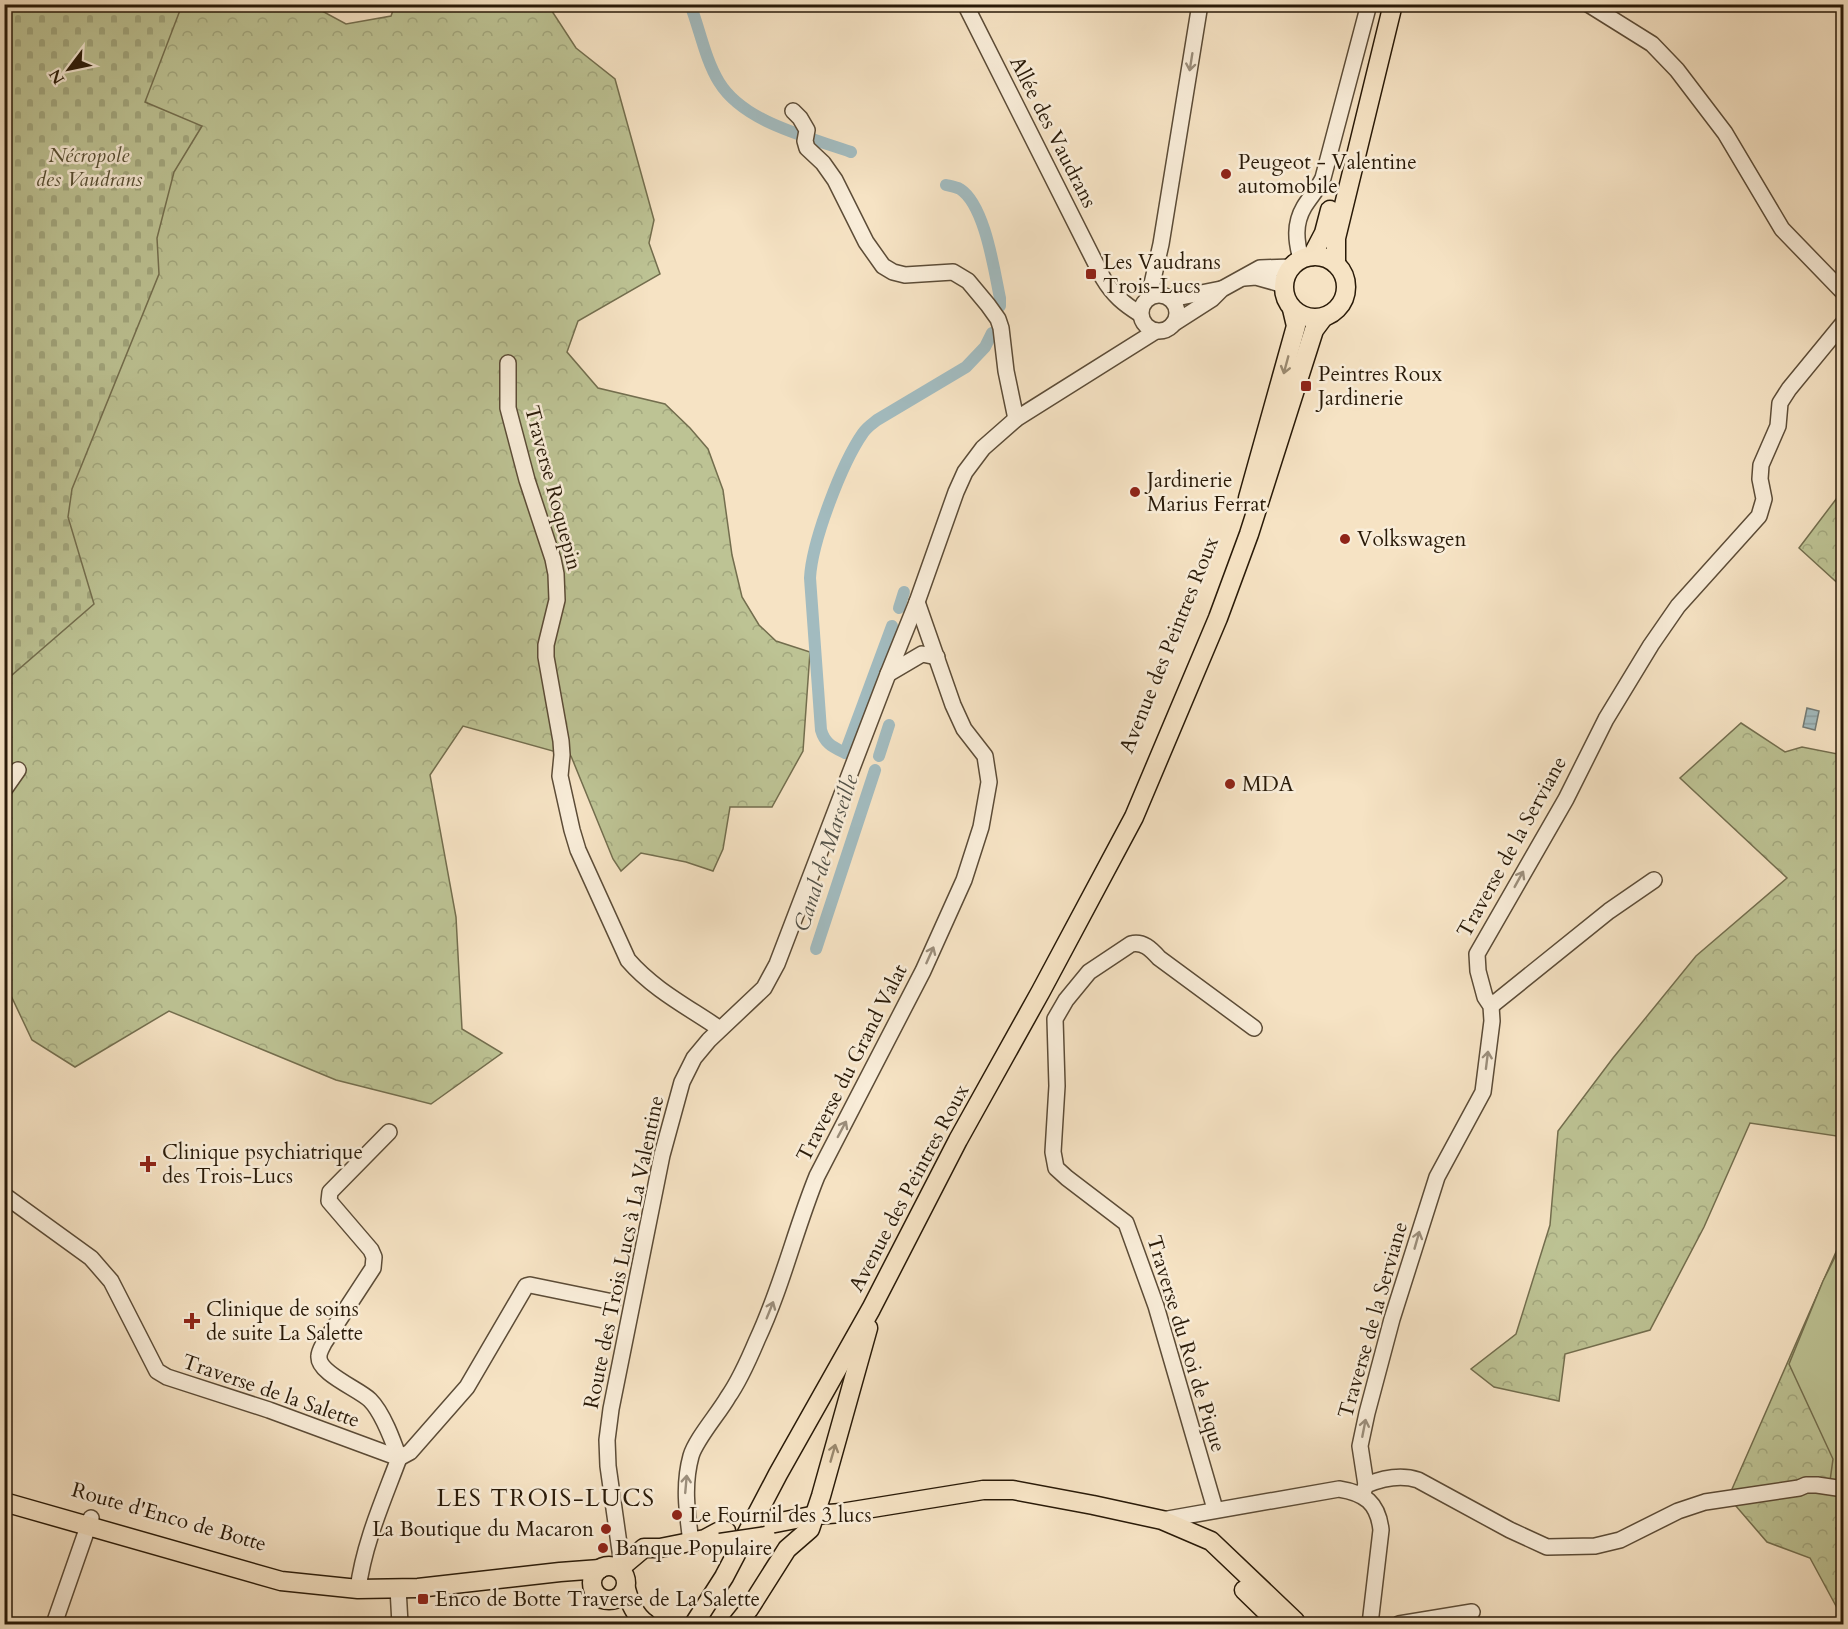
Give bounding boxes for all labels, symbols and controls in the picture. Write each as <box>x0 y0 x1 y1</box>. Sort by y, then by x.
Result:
north arrow <box>39 39 99 99</box>
street label: Allée des Vaudrans <box>1002 51 1104 213</box>
one-way arrow <box>1185 52 1196 72</box>
text: N <box>44 65 70 88</box>
park label: Nécropole des Vaudrans <box>36 141 142 194</box>
place label: Peugeot - Valentine automobile <box>1238 148 1417 201</box>
marker: Peugeot - Valentine automobile <box>1219 167 1233 181</box>
place label: Les Vaudrans Trois-Lucs <box>1103 248 1221 301</box>
marker: Les Vaudrans Trois-Lucs <box>1084 267 1098 281</box>
one-way arrow <box>1279 356 1291 375</box>
place label: Peintres Roux Jardinerie <box>1315 360 1443 413</box>
marker: Peintres Roux Jardinerie <box>1299 379 1313 393</box>
street label: Traverse Roquepin <box>517 402 589 574</box>
place label: Jardinerie Marius Ferrat <box>1144 466 1267 519</box>
marker: Jardinerie Marius Ferrat <box>1128 485 1142 499</box>
place label: Volkswagen <box>1357 525 1467 554</box>
street label: Avenue des Peintres Roux <box>1112 532 1226 758</box>
marker: Volkswagen <box>1338 532 1352 546</box>
street label: Traverse de la Serviane <box>1450 751 1574 943</box>
water label: Canal de Marseille <box>786 770 866 935</box>
place label: MDA <box>1242 770 1294 799</box>
marker: MDA <box>1223 777 1237 791</box>
one-way arrow <box>1514 871 1525 889</box>
one-way arrow <box>925 947 936 965</box>
street label: Traverse du Grand Valat <box>790 959 915 1167</box>
one-way arrow <box>1482 1051 1493 1071</box>
street label: Avenue des Peintres Roux <box>842 1079 976 1297</box>
street label: Route des Trois Lucs à La Valentine <box>577 1093 671 1411</box>
one-way arrow <box>836 1121 848 1138</box>
place label: Clinique psychiatrique des Trois-Lucs <box>162 1138 363 1191</box>
marker: Clinique psychiatrique des Trois-Lucs <box>139 1155 157 1173</box>
street label: Traverse de la Serviane <box>1331 1218 1415 1422</box>
one-way arrow <box>1412 1231 1423 1250</box>
street label: Traverse du Roi de Pique <box>1139 1232 1233 1456</box>
place label: Clinique de soins de suite La Salette <box>206 1295 363 1348</box>
one-way arrow <box>765 1301 776 1320</box>
marker: Clinique de soins de suite La Salette <box>183 1312 201 1330</box>
street label: Traverse de la Salette <box>178 1347 364 1435</box>
one-way arrow <box>1359 1418 1370 1438</box>
one-way arrow <box>828 1444 839 1463</box>
one-way arrow <box>681 1474 692 1494</box>
street label: Route d'Enco de Botte <box>68 1475 270 1559</box>
district label: LES TROIS-LUCS <box>436 1482 656 1515</box>
place label: Le Fournil des 3 lucs <box>689 1501 871 1530</box>
marker: Le Fournil des 3 lucs <box>670 1508 684 1522</box>
place label: La Boutique du Macaron <box>372 1515 594 1544</box>
marker: La Boutique du Macaron <box>599 1522 613 1536</box>
place label: Banque Populaire <box>615 1534 772 1563</box>
marker: Banque Populaire <box>596 1541 610 1555</box>
place label: Enco de Botte Traverse de La Salette <box>435 1585 760 1614</box>
marker: Enco de Botte Traverse de La Salette <box>416 1592 430 1606</box>

